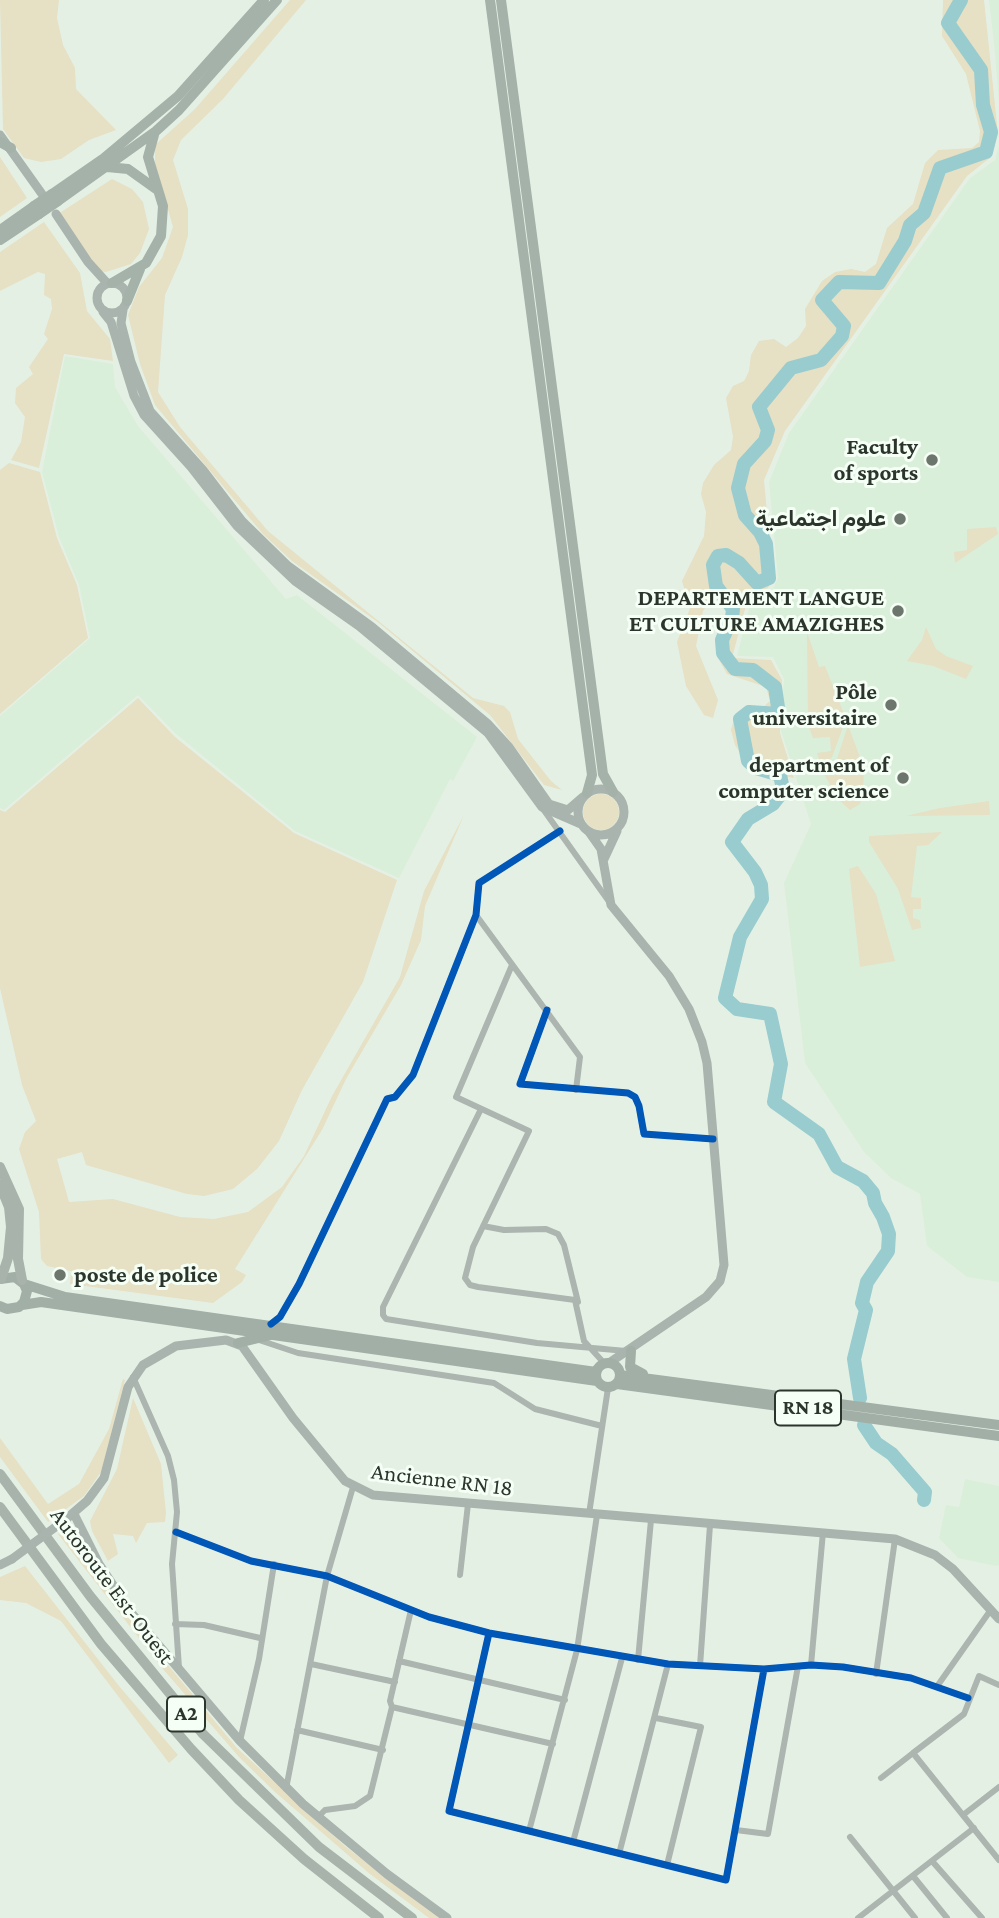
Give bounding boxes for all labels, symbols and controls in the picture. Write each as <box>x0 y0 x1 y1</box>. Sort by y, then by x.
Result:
place label: Faculty of sports <box>834 433 918 487</box>
marker: Faculty of sports <box>924 452 940 468</box>
place label: علوم اجتماعية <box>755 505 886 533</box>
marker: علوم اجتماعية <box>892 511 908 527</box>
place label: DEPARTEMENT LANGUE ET CULTURE AMAZIGHES <box>629 584 884 638</box>
marker: DEPARTEMENT LANGUE ET CULTURE AMAZIGHES <box>890 603 906 619</box>
place label: Pôle universitaire <box>752 678 877 732</box>
marker: Pôle universitaire <box>883 697 899 713</box>
place label: department of computer science <box>718 751 889 805</box>
marker: department of computer science <box>895 770 911 786</box>
place label: poste de police <box>74 1261 218 1289</box>
marker: poste de police <box>52 1267 68 1283</box>
road number: RN 18 <box>775 1390 841 1426</box>
street label: Ancienne RN 18 <box>370 1458 514 1502</box>
street label: Autoroute Est-Ouest <box>44 1502 180 1670</box>
road number: A2 <box>167 1696 205 1732</box>

